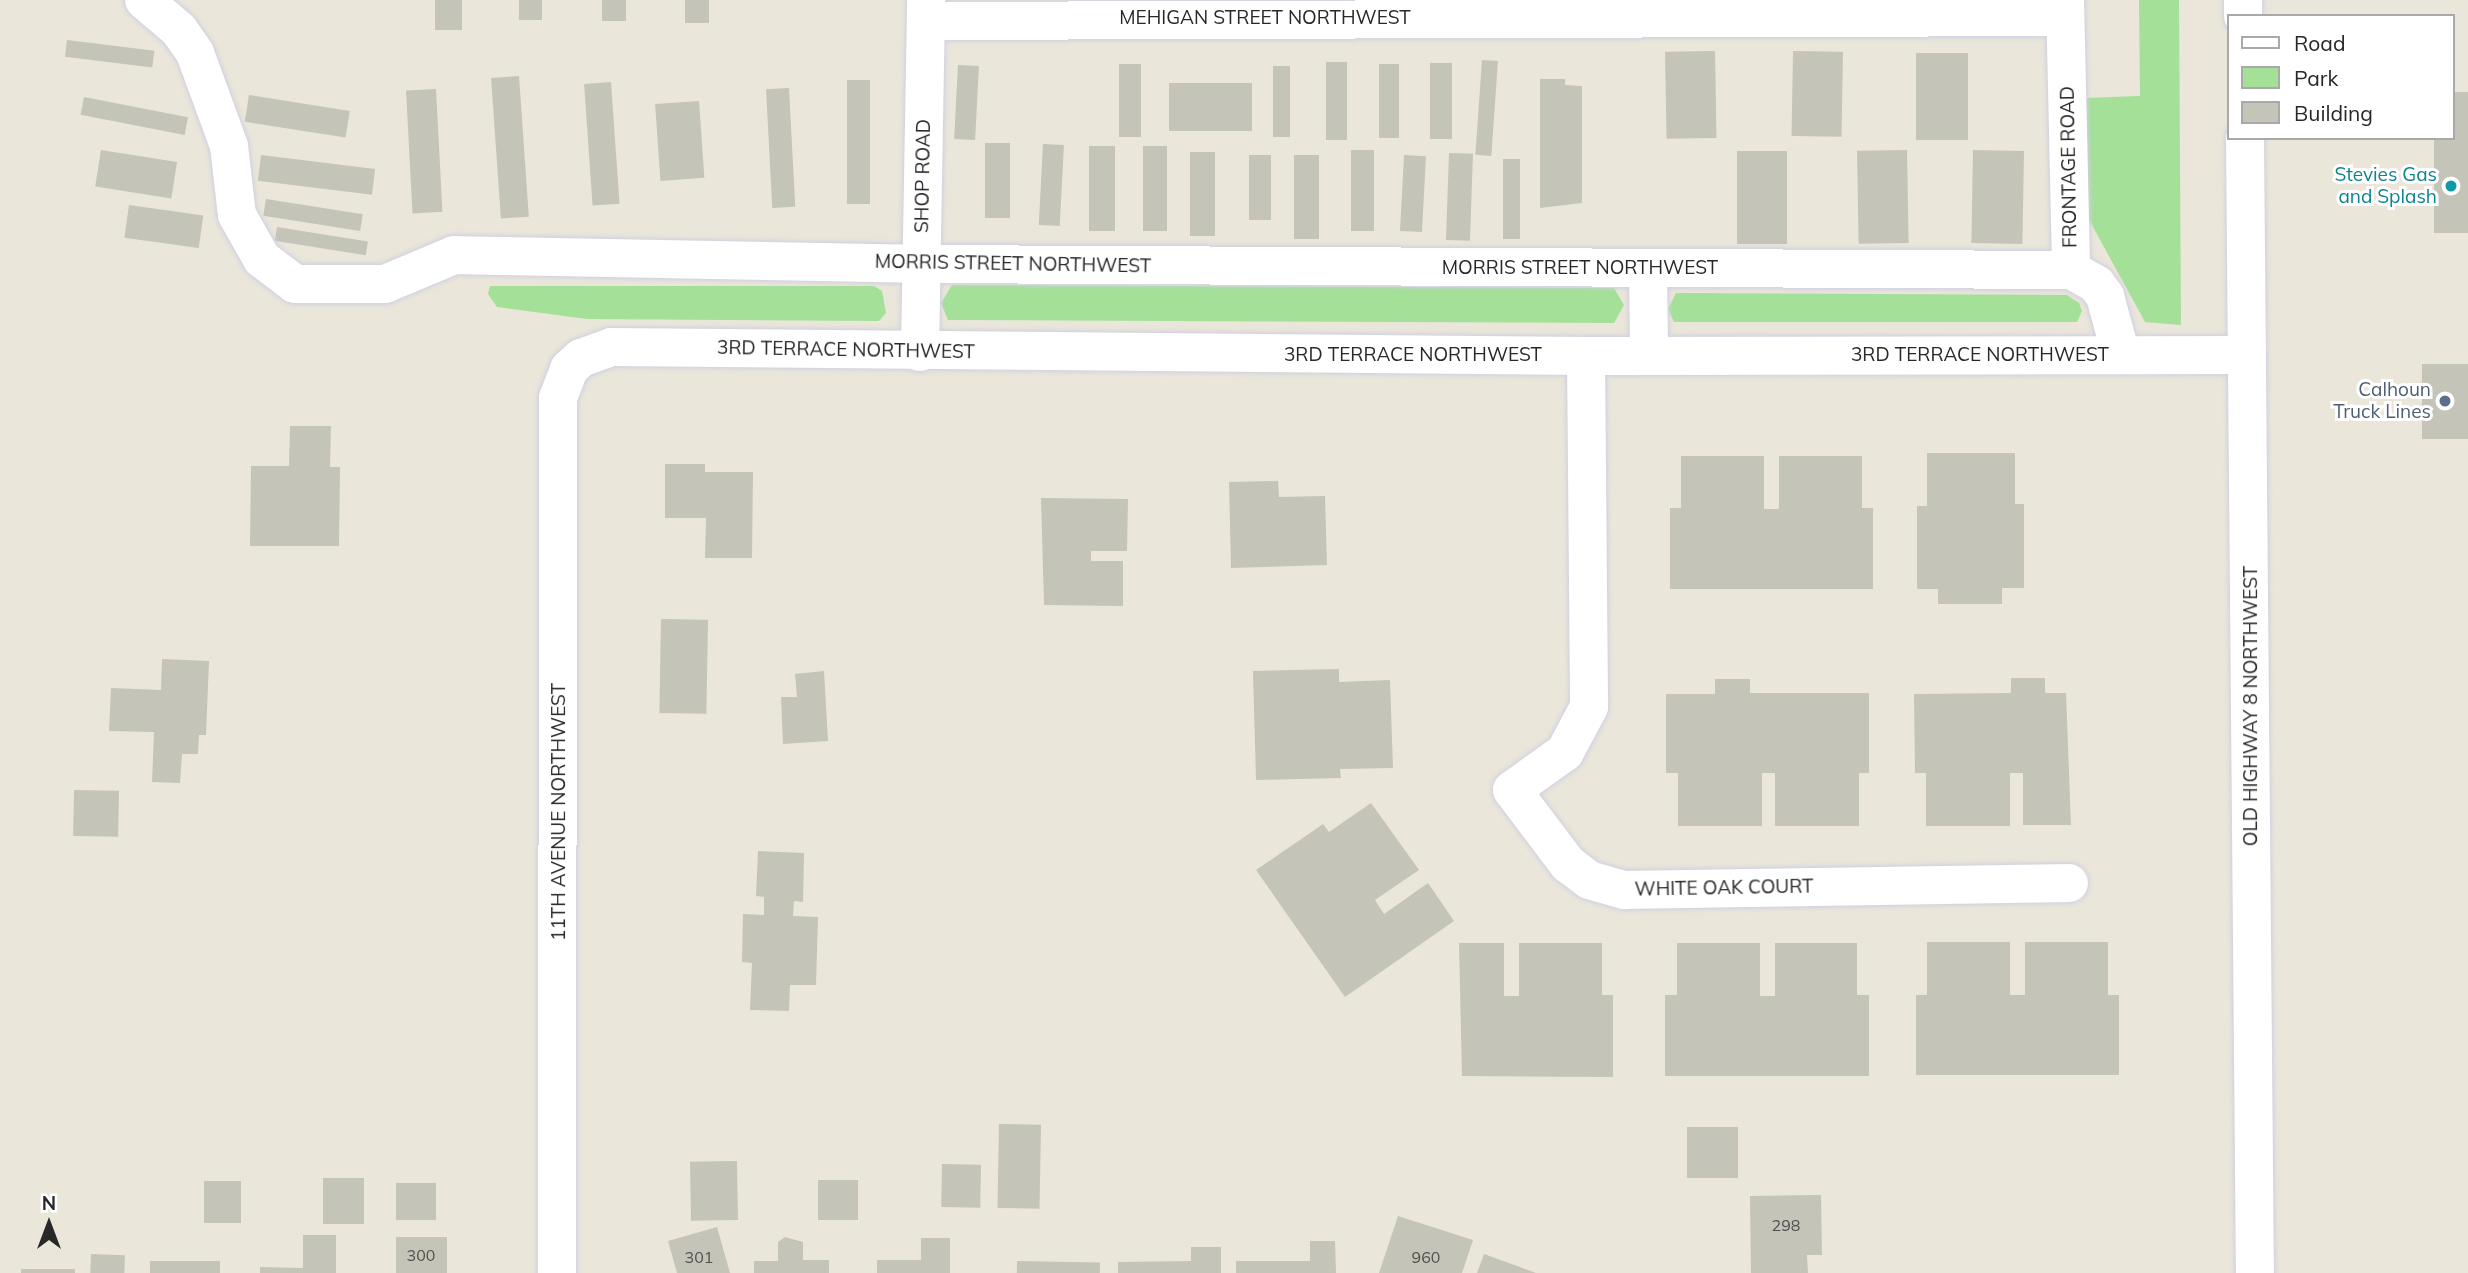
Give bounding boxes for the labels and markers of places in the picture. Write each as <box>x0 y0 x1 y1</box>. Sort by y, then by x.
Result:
place label: Stevies Gas and Splash <box>2334 164 2437 208</box>
marker: Stevies Gas and Splash <box>2443 178 2459 194</box>
place label: Calhoun Truck Lines <box>2333 379 2431 423</box>
marker: Calhoun Truck Lines <box>2437 393 2453 409</box>

